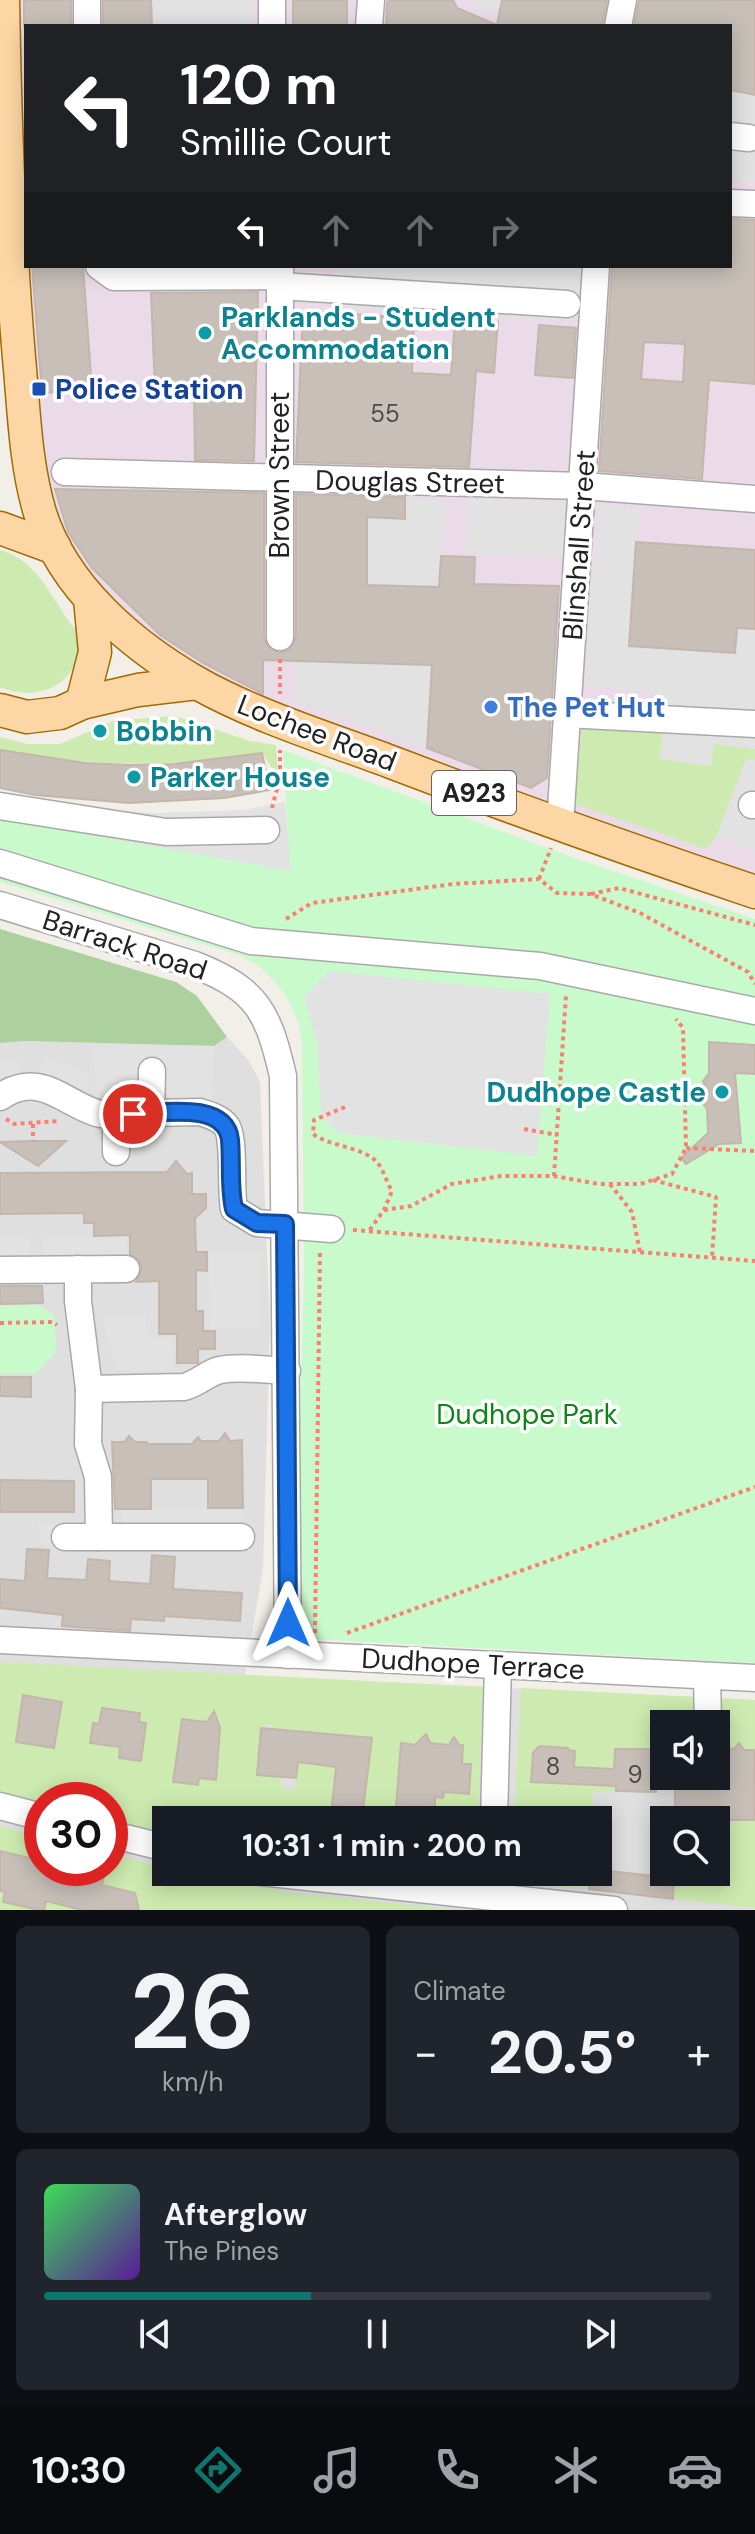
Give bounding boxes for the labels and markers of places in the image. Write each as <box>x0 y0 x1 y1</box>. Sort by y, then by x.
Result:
place label: Parklands - Student Accommodation <box>221 299 496 368</box>
marker: Parklands - Student Accommodation <box>196 324 214 342</box>
place label: Police Station <box>55 371 244 408</box>
marker: Police Station <box>30 380 48 398</box>
place label: The Pet Hut <box>507 689 666 726</box>
marker: The Pet Hut <box>482 698 500 716</box>
place label: Bobbin <box>116 713 213 750</box>
marker: Bobbin <box>91 722 109 740</box>
place label: Parker House <box>150 759 330 796</box>
marker: Parker House <box>125 768 143 786</box>
place label: Dudhope Castle <box>486 1074 706 1111</box>
pin <box>99 1080 167 1148</box>
marker: Dudhope Castle <box>713 1083 731 1101</box>

